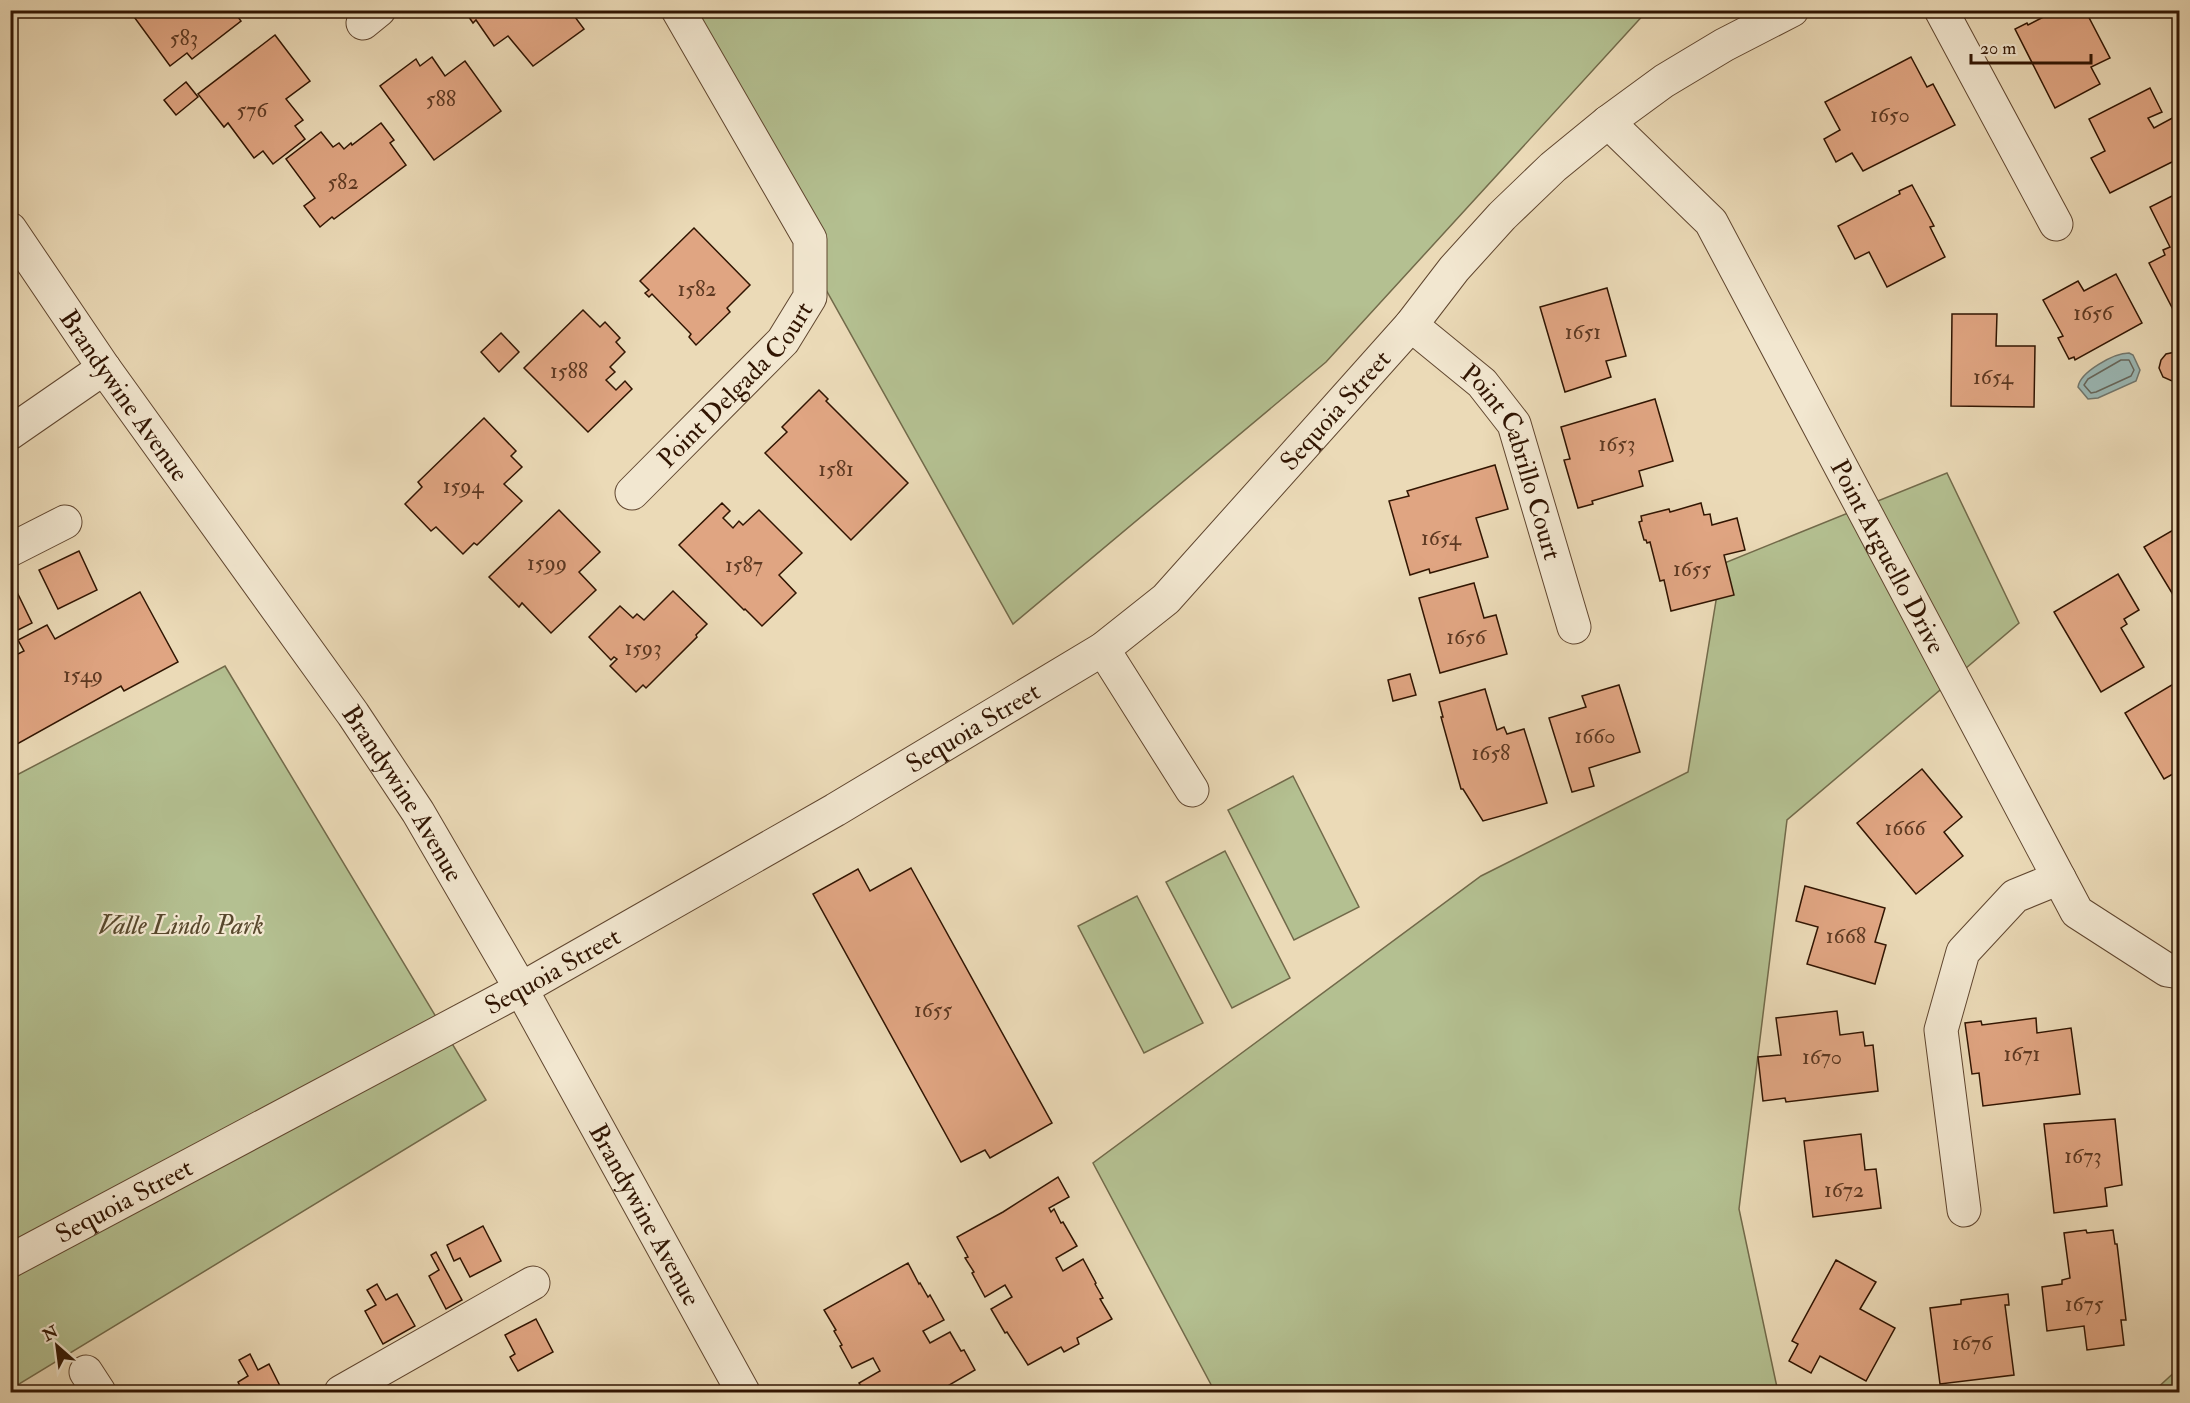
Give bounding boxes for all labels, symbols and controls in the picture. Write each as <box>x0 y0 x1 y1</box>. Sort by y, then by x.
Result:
house number: 583 <box>170 24 198 52</box>
scale bar <box>1971 27 2091 65</box>
text: 20 m <box>1980 37 2016 60</box>
house number: 588 <box>426 85 456 113</box>
house number: 576 <box>237 96 269 124</box>
house number: 1650 <box>1870 101 1910 129</box>
house number: 582 <box>327 168 359 196</box>
house number: 1582 <box>678 275 716 303</box>
street label: Point Delgada Court <box>651 296 820 475</box>
house number: 1656 <box>2073 299 2115 327</box>
street label: Brandywine Avenue <box>52 304 195 488</box>
house number: 1651 <box>1565 318 1601 346</box>
street label: Sequoia Street <box>1274 344 1398 477</box>
house number: 1588 <box>550 357 588 385</box>
street label: Point Cabrillo Court <box>1454 358 1568 564</box>
house number: 1654 <box>1973 363 2014 391</box>
house number: 1653 <box>1599 430 1635 458</box>
street label: Point Arguello Drive <box>1823 454 1952 660</box>
house number: 1581 <box>818 455 854 483</box>
house number: 1594 <box>443 472 484 500</box>
house number: 1654 <box>1421 524 1462 552</box>
house number: 1599 <box>527 549 567 577</box>
house number: 1587 <box>725 551 763 579</box>
house number: 1655 <box>1673 555 1711 583</box>
house number: 1656 <box>1446 623 1488 651</box>
house number: 1593 <box>624 634 662 662</box>
house number: 1549 <box>63 661 103 689</box>
street label: Sequoia Street <box>900 676 1046 781</box>
street label: Brandywine Avenue <box>335 699 470 888</box>
house number: 1660 <box>1574 722 1616 750</box>
house number: 1658 <box>1472 739 1510 767</box>
house number: 1666 <box>1884 814 1927 842</box>
park label: Valle Lindo Park <box>98 910 264 942</box>
street label: Sequoia Street <box>479 921 626 1022</box>
house number: 1668 <box>1826 922 1866 950</box>
house number: 1655 <box>914 996 952 1024</box>
house number: 1671 <box>2004 1040 2040 1068</box>
house number: 1670 <box>1802 1043 1842 1071</box>
street label: Brandywine Avenue <box>581 1118 707 1312</box>
house number: 1673 <box>2064 1142 2102 1170</box>
street label: Sequoia Street <box>50 1152 198 1251</box>
house number: 1672 <box>1824 1176 1864 1204</box>
house number: 1675 <box>2065 1290 2104 1318</box>
north arrow <box>27 1316 87 1376</box>
text: N <box>39 1321 62 1346</box>
house number: 1676 <box>1952 1329 1994 1357</box>

